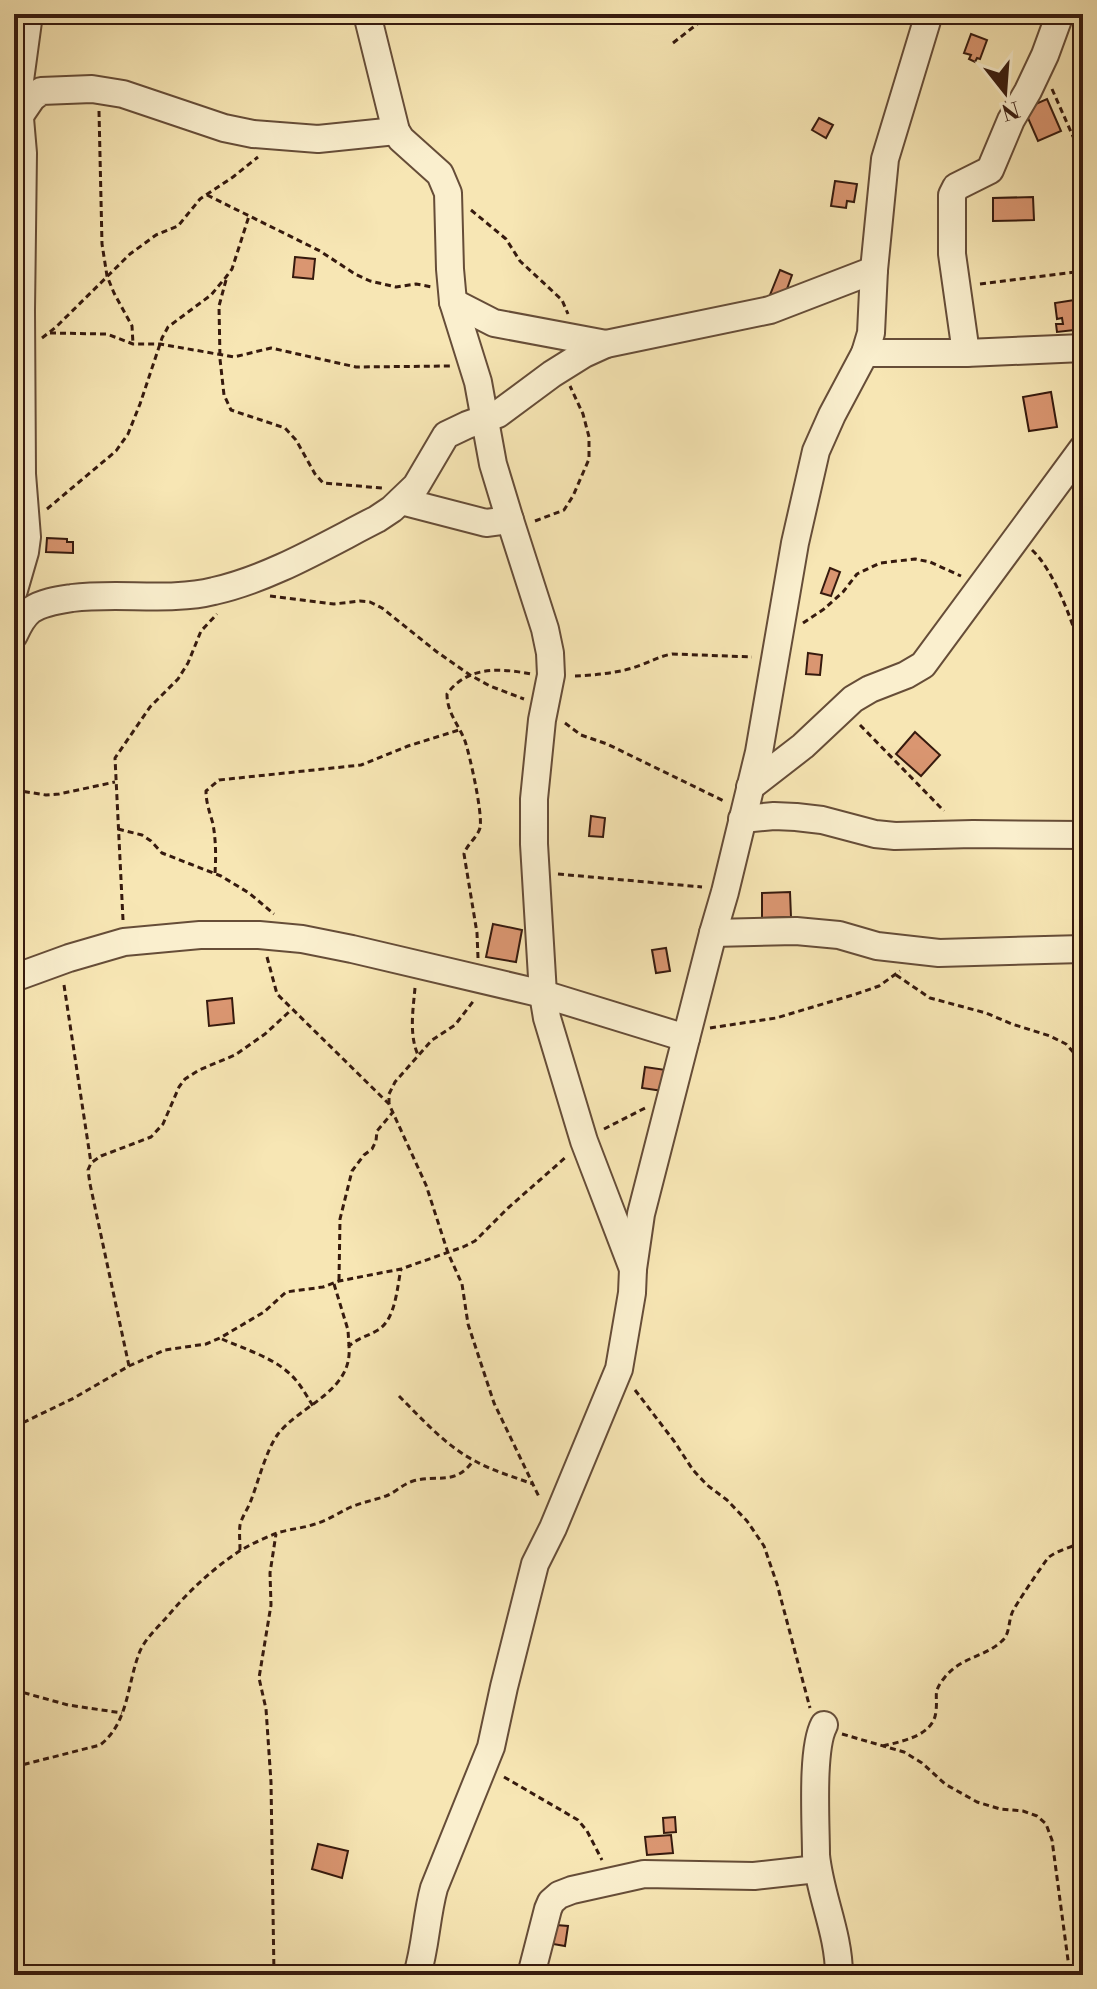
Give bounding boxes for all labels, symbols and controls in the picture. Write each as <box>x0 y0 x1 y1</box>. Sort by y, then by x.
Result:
north arrow <box>965 52 1045 132</box>
text: N <box>998 94 1023 125</box>

